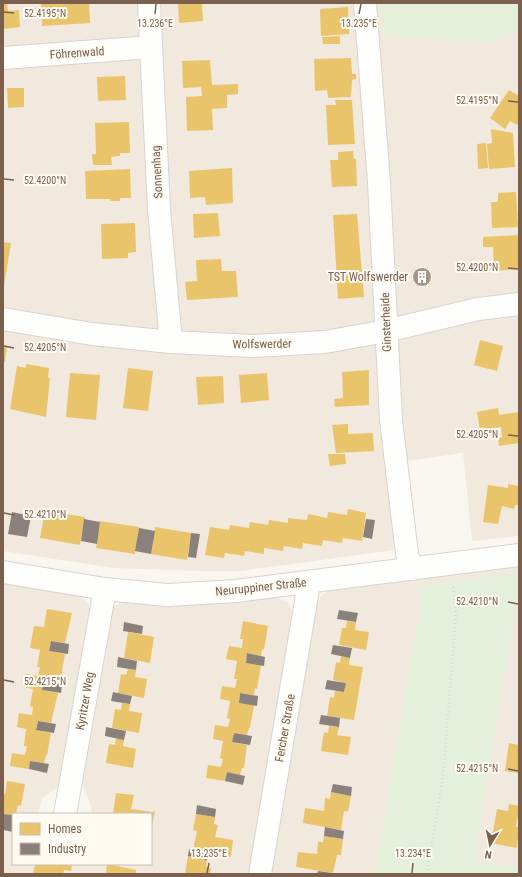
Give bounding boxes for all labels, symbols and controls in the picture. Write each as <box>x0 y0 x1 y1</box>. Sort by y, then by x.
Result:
text: 52.4195°N <box>24 8 66 19</box>
text: 13.236°E <box>137 18 173 29</box>
text: 13.235°E <box>341 18 377 29</box>
street label: Föhrenwald <box>49 44 105 62</box>
text: 52.4195°N <box>456 95 498 106</box>
street label: Sonnenhag <box>149 145 165 199</box>
text: 52.4200°N <box>24 175 66 186</box>
text: 52.4200°N <box>456 262 498 273</box>
building icon: TST Wolfswerder <box>411 266 433 288</box>
place label: TST Wolfswerder <box>328 270 408 284</box>
street label: Ginsterheide <box>378 292 394 352</box>
street label: Wolfswerder <box>232 336 292 352</box>
text: 52.4205°N <box>24 342 66 353</box>
text: 52.4205°N <box>456 429 498 440</box>
text: 52.4210°N <box>24 509 66 520</box>
street label: Neuruppiner Straße <box>215 575 308 599</box>
text: 52.4210°N <box>456 596 498 607</box>
street label: Kyritzer Weg <box>73 671 97 731</box>
text: 52.4215°N <box>24 676 66 687</box>
street label: Fercher Straße <box>272 692 298 763</box>
text: 52.4215°N <box>456 763 498 774</box>
legend <box>12 813 152 865</box>
text: Homes <box>48 822 82 836</box>
north arrow <box>470 825 510 865</box>
text: Industry <box>48 842 86 856</box>
text: N <box>484 847 493 861</box>
text: 13.235°E <box>191 848 227 859</box>
text: 13.234°E <box>395 848 431 859</box>

